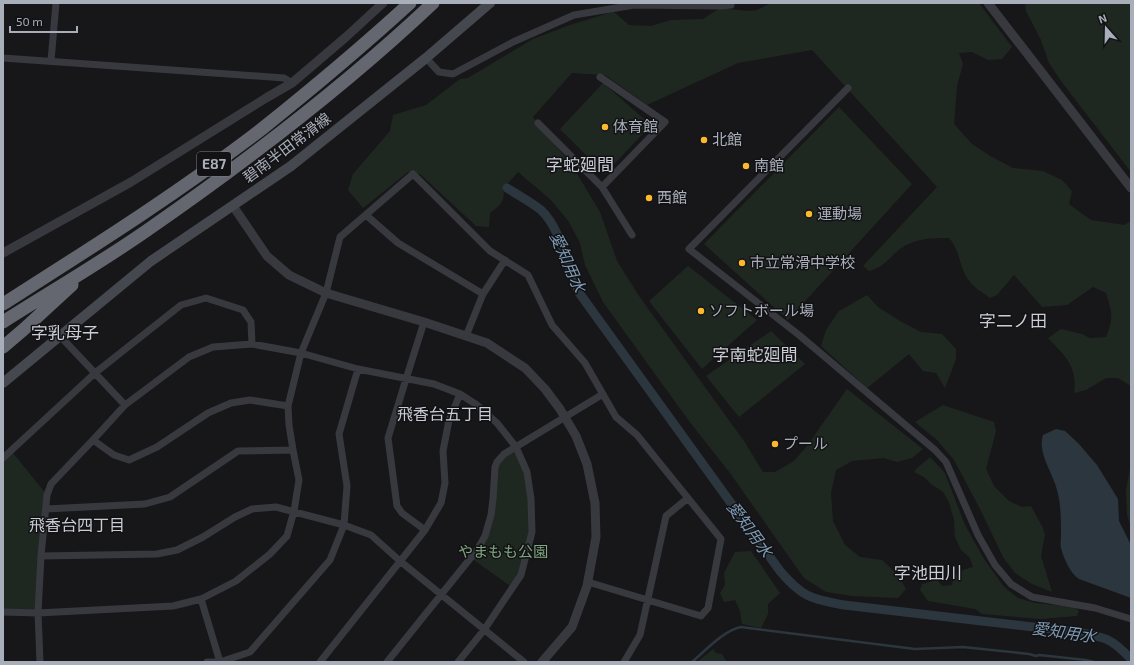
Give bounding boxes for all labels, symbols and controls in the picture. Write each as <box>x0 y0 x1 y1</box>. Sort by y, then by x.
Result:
scale bar <box>10 8 77 34</box>
north arrow <box>1086 8 1126 48</box>
text: N <box>1096 11 1108 26</box>
text: 50 m <box>16 14 43 28</box>
street label: 碧南半田常滑線 <box>239 108 334 186</box>
place label: 体育館 <box>613 117 658 135</box>
marker: 体育館 <box>600 122 610 132</box>
place label: 北館 <box>712 130 742 148</box>
marker: 北館 <box>699 135 709 145</box>
road number: E87 <box>197 152 231 176</box>
district label: 字蛇廻間 <box>546 154 614 174</box>
place label: 南館 <box>754 156 784 174</box>
marker: 南館 <box>741 161 751 171</box>
place label: 西館 <box>657 188 687 206</box>
marker: 西館 <box>644 193 654 203</box>
place label: 運動場 <box>817 204 862 222</box>
marker: 運動場 <box>804 209 814 219</box>
water label: 愛知用水 <box>547 229 591 297</box>
place label: 市立常滑中学校 <box>750 253 855 271</box>
marker: 市立常滑中学校 <box>737 258 747 268</box>
place label: ソフトボール場 <box>709 301 814 319</box>
marker: ソフトボール場 <box>696 306 706 316</box>
district label: 字二ノ田 <box>979 310 1047 330</box>
district label: 字乳母子 <box>31 322 99 342</box>
district label: 字南蛇廻間 <box>713 344 798 364</box>
district label: 飛香台五丁目 <box>397 404 493 423</box>
place label: プール <box>783 434 828 452</box>
marker: プール <box>770 439 780 449</box>
water label: 愛知用水 <box>724 497 778 562</box>
district label: 飛香台四丁目 <box>29 515 125 534</box>
park label: やまもも公園 <box>458 542 548 560</box>
district label: 字池田川 <box>894 562 962 582</box>
water label: 愛知用水 <box>1031 618 1099 646</box>

